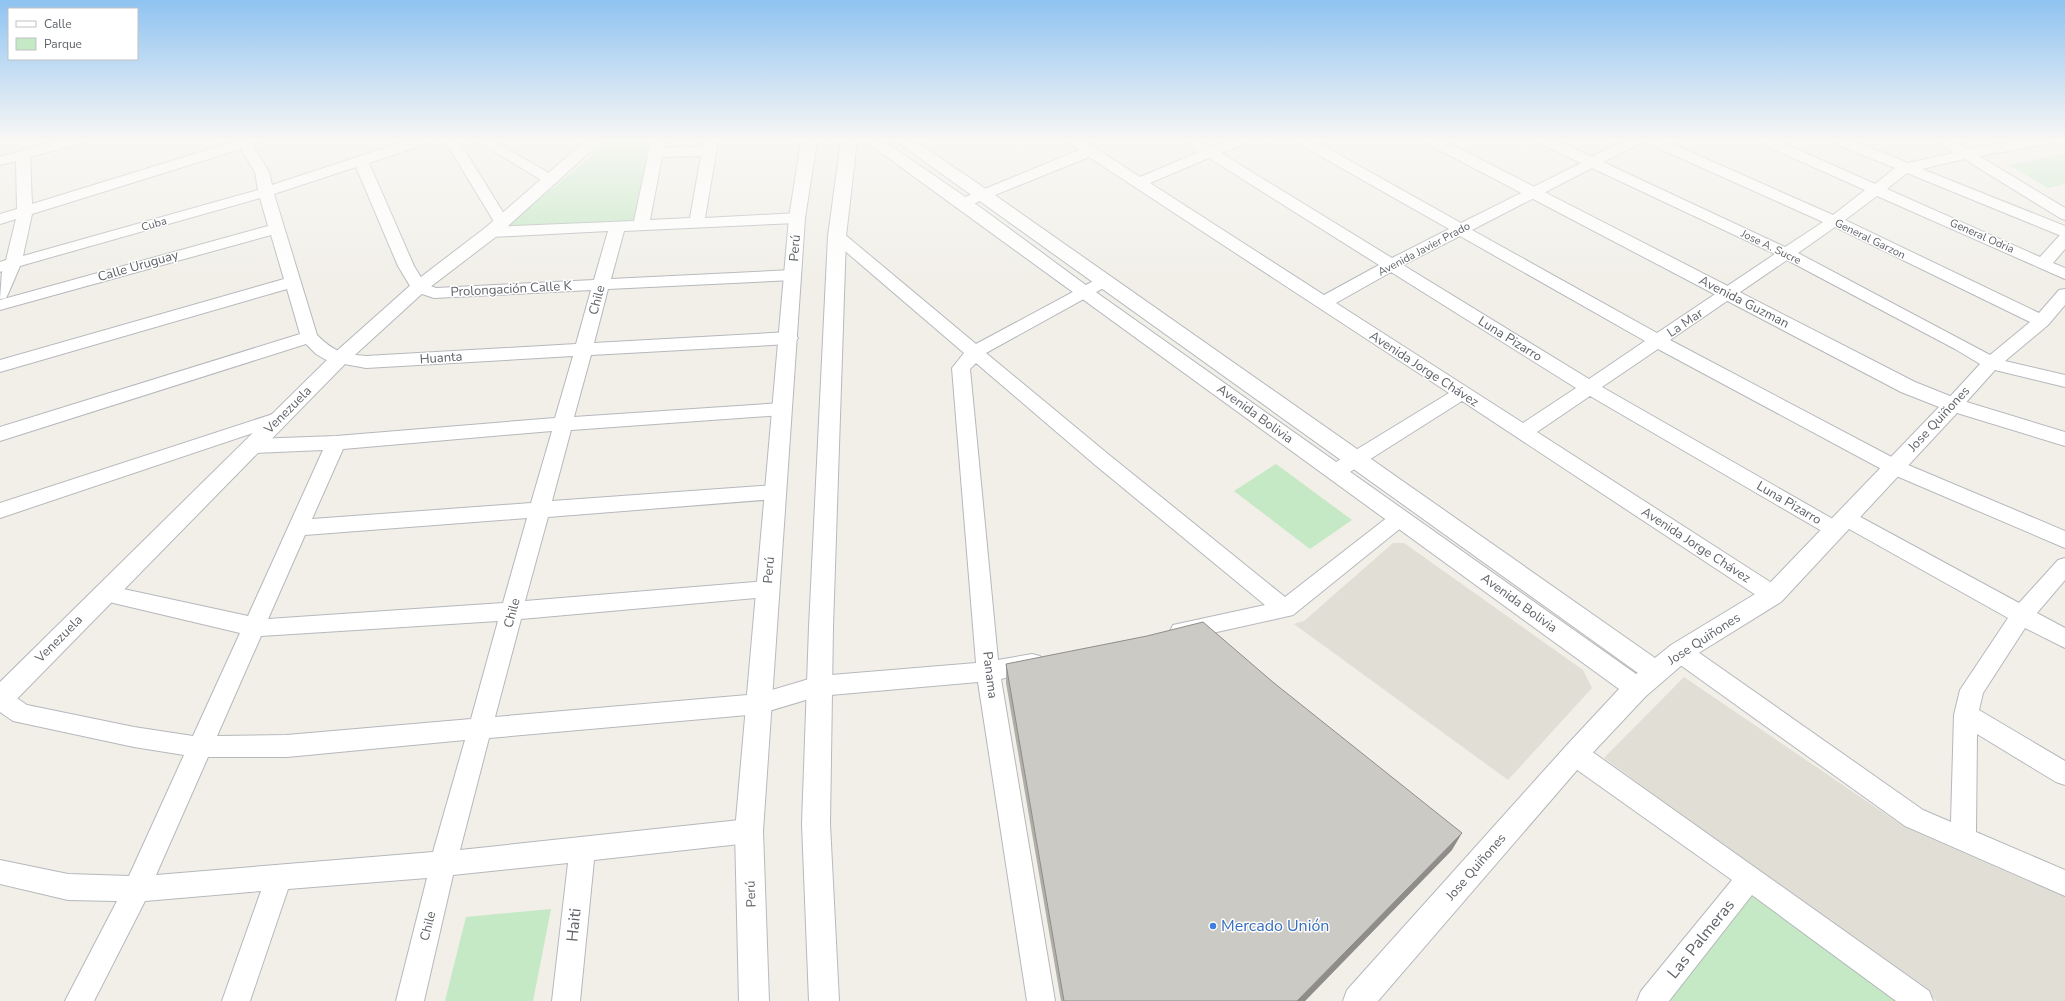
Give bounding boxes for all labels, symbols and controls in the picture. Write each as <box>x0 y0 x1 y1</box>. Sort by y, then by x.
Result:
legend <box>8 8 138 60</box>
text: Calle <box>44 16 72 32</box>
text: Parque <box>44 36 82 52</box>
street label: Cuba <box>140 213 169 235</box>
street label: General Garzon <box>1832 215 1908 263</box>
street label: General Odria <box>1947 215 2017 257</box>
street label: Avenida Javier Prado <box>1375 218 1473 280</box>
street label: Jose A. Sucre <box>1738 226 1804 268</box>
street label: Perú <box>785 234 805 262</box>
street label: Calle Uruguay <box>96 246 181 286</box>
street label: Avenida Guzman <box>1696 272 1792 332</box>
street label: Prolongación Calle K <box>450 277 573 301</box>
street label: Chile <box>584 283 610 317</box>
street label: La Mar <box>1663 304 1707 342</box>
street label: Luna Pizarro <box>1475 312 1545 366</box>
street label: Avenida Jorge Chávez <box>1366 327 1482 411</box>
street label: Huanta <box>419 348 463 368</box>
street label: Avenida Bolivia <box>1213 380 1297 448</box>
street label: Venezuela <box>260 382 316 438</box>
street label: Jose Quiñones <box>1903 382 1974 456</box>
street label: Luna Pizarro <box>1753 477 1825 529</box>
street label: Avenida Jorge Chávez <box>1638 503 1754 587</box>
street label: Perú <box>759 556 779 584</box>
street label: Avenida Bolivia <box>1477 569 1561 637</box>
street label: Chile <box>499 596 525 630</box>
street label: Jose Quiñones <box>1663 609 1744 670</box>
street label: Venezuela <box>31 611 87 667</box>
street label: Panama <box>978 651 1002 699</box>
street label: Jose Quiñones <box>1441 830 1510 905</box>
street label: Perú <box>742 880 760 908</box>
street label: Las Palmeras <box>1662 895 1740 983</box>
street label: Haiti <box>561 907 587 943</box>
street label: Chile <box>416 909 440 943</box>
place label: Mercado Unión <box>1221 915 1329 937</box>
marker: Mercado Unión <box>1208 921 1218 931</box>

